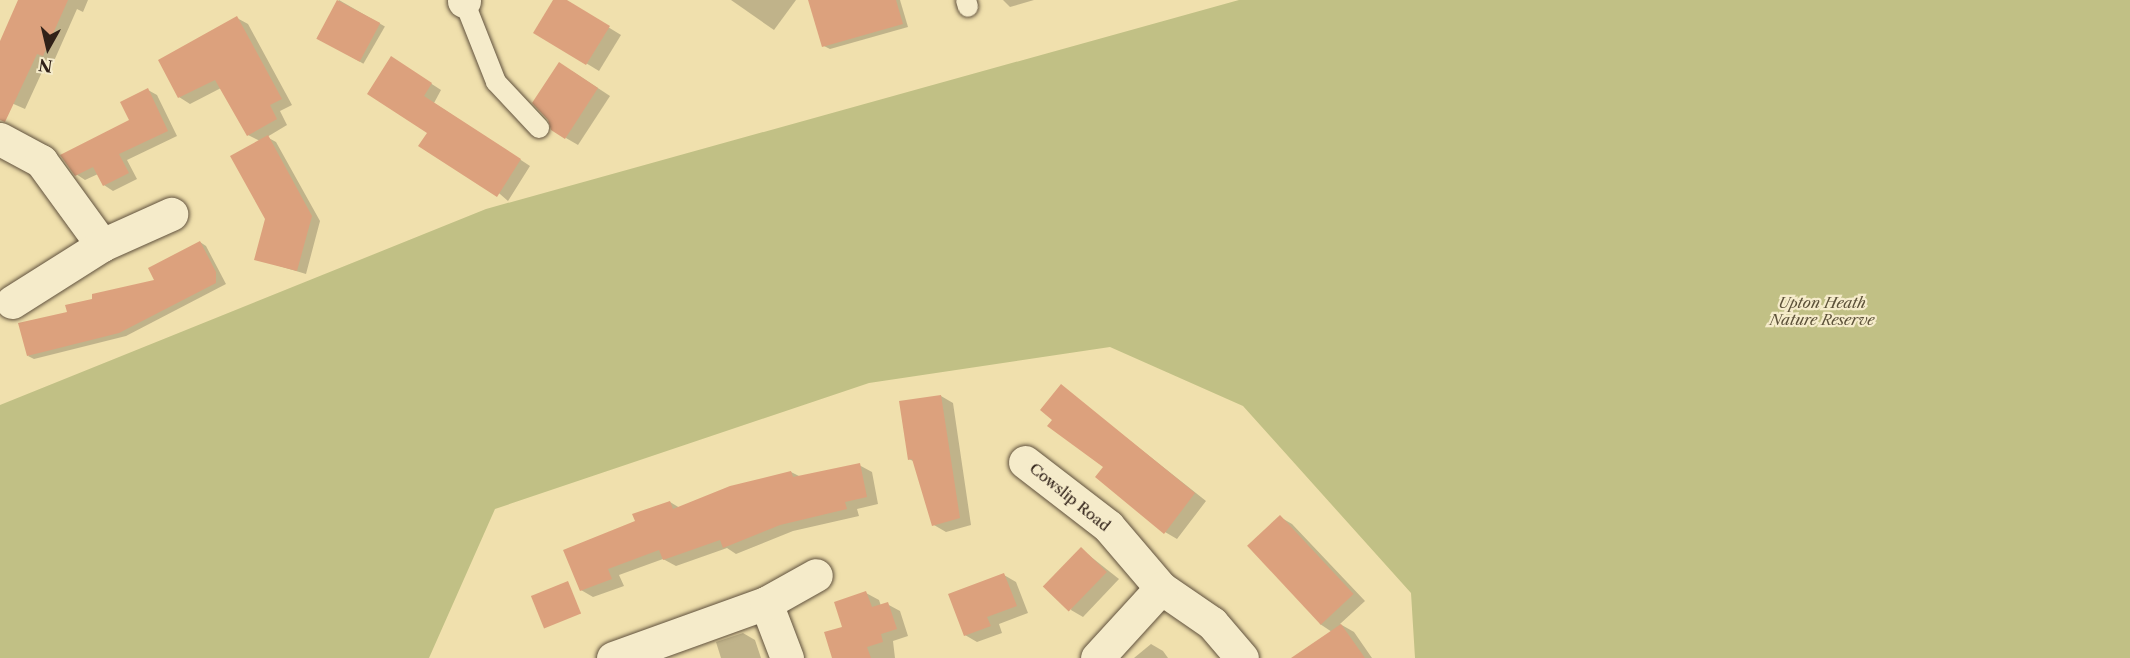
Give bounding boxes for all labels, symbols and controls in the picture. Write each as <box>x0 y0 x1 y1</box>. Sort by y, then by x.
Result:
north arrow <box>18 18 78 78</box>
text: N <box>37 55 54 77</box>
park label: Upton Heath Nature Reserve <box>1769 293 1875 328</box>
street label: Cowslip Road <box>1026 459 1114 535</box>

